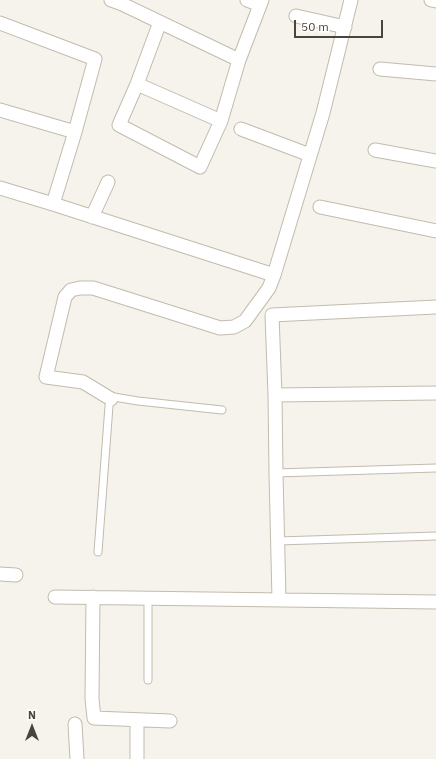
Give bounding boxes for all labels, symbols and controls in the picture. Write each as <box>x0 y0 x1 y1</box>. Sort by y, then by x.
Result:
scale bar <box>296 12 385 38</box>
text: 50 m <box>301 19 329 34</box>
north arrow <box>12 707 52 747</box>
text: N <box>28 708 36 722</box>

